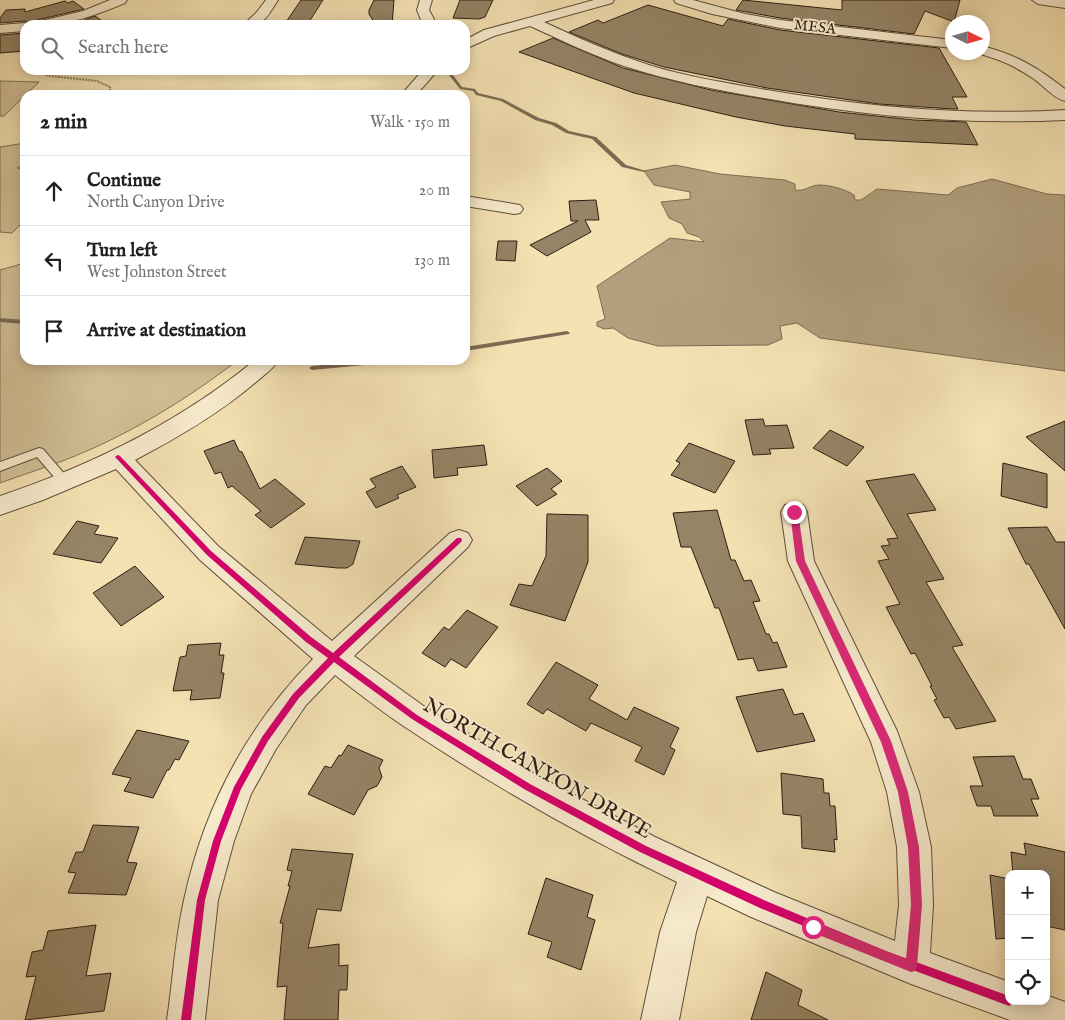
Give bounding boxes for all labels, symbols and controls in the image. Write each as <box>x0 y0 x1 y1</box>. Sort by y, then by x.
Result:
street label: MESA <box>793 15 838 39</box>
north arrow <box>945 15 990 60</box>
search box <box>20 20 470 75</box>
icon: search <box>38 34 66 62</box>
text: Search here <box>78 36 169 60</box>
text: 2 min <box>40 109 87 136</box>
text: Walk · 150 m <box>370 113 450 133</box>
text: Continue <box>87 169 161 193</box>
icon: ahead <box>40 177 68 205</box>
text: 20 m <box>419 181 450 201</box>
text: North Canyon Drive <box>87 193 225 213</box>
text: Turn left <box>87 239 158 263</box>
icon: left <box>40 247 68 275</box>
text: 130 m <box>414 251 450 271</box>
text: West Johnston Street <box>87 263 227 283</box>
icon: arrive <box>40 317 68 345</box>
text: Arrive at destination <box>87 319 246 343</box>
route end <box>783 501 806 524</box>
street label: NORTH CANYON DRIVE <box>418 692 656 846</box>
map controls <box>1005 870 1050 1005</box>
button: + <box>1005 870 1050 915</box>
button: − <box>1005 915 1050 960</box>
route start <box>802 916 825 939</box>
button: locate <box>1005 960 1050 1005</box>

